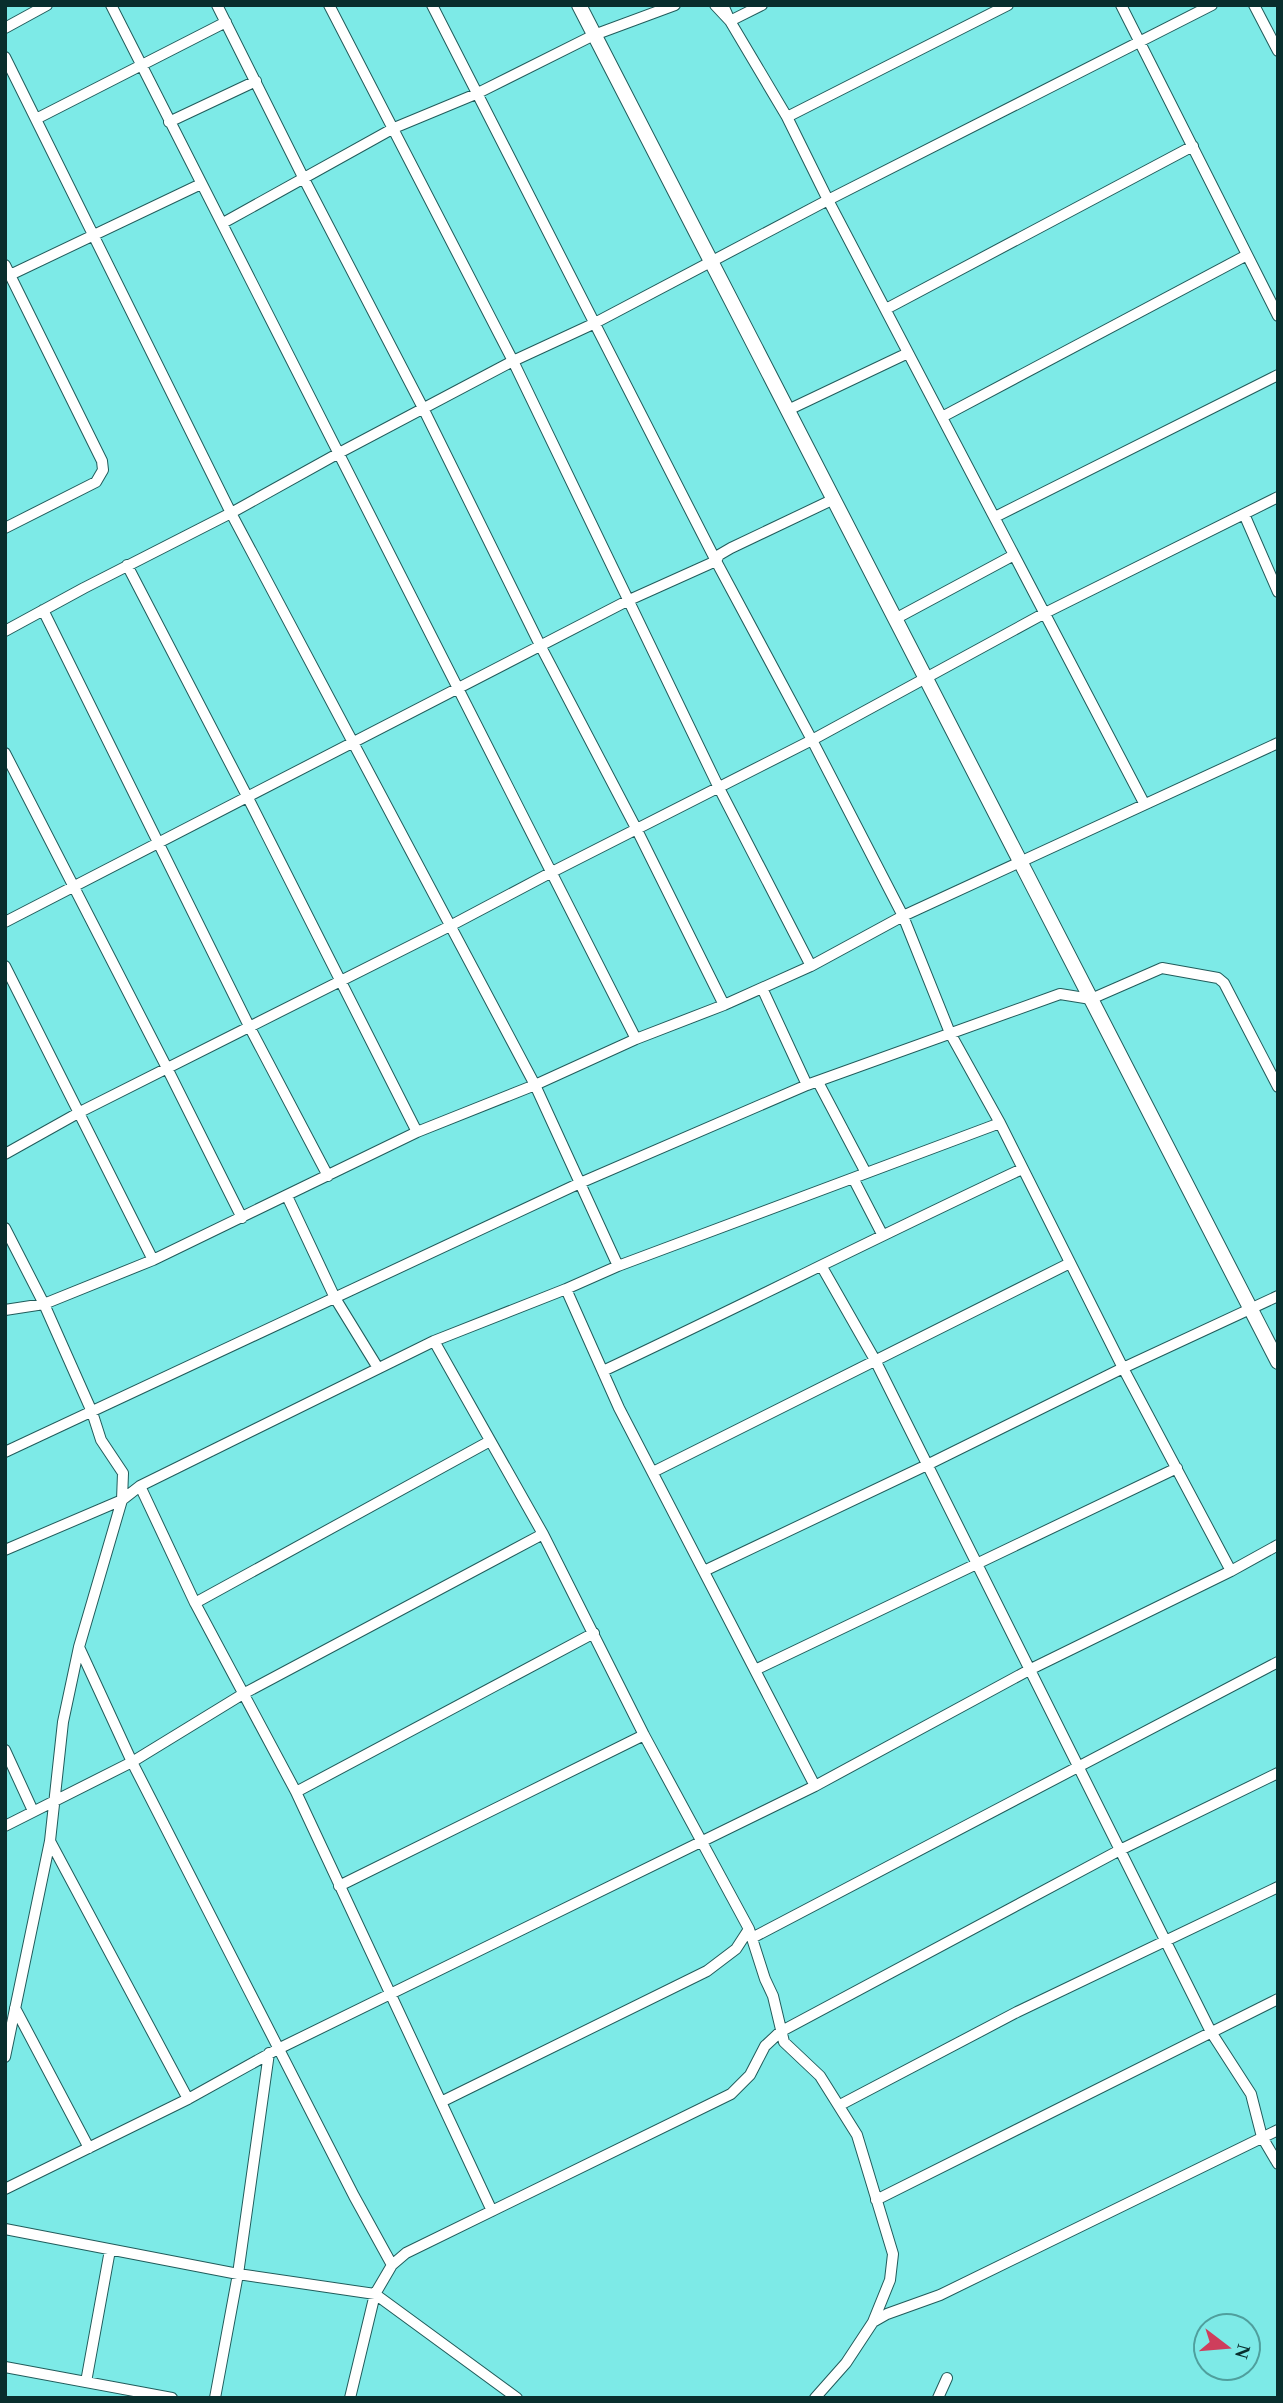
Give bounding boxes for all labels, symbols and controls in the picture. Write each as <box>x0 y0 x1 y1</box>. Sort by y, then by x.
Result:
north arrow <box>1192 2312 1262 2382</box>
text: N <box>1231 2342 1255 2361</box>

